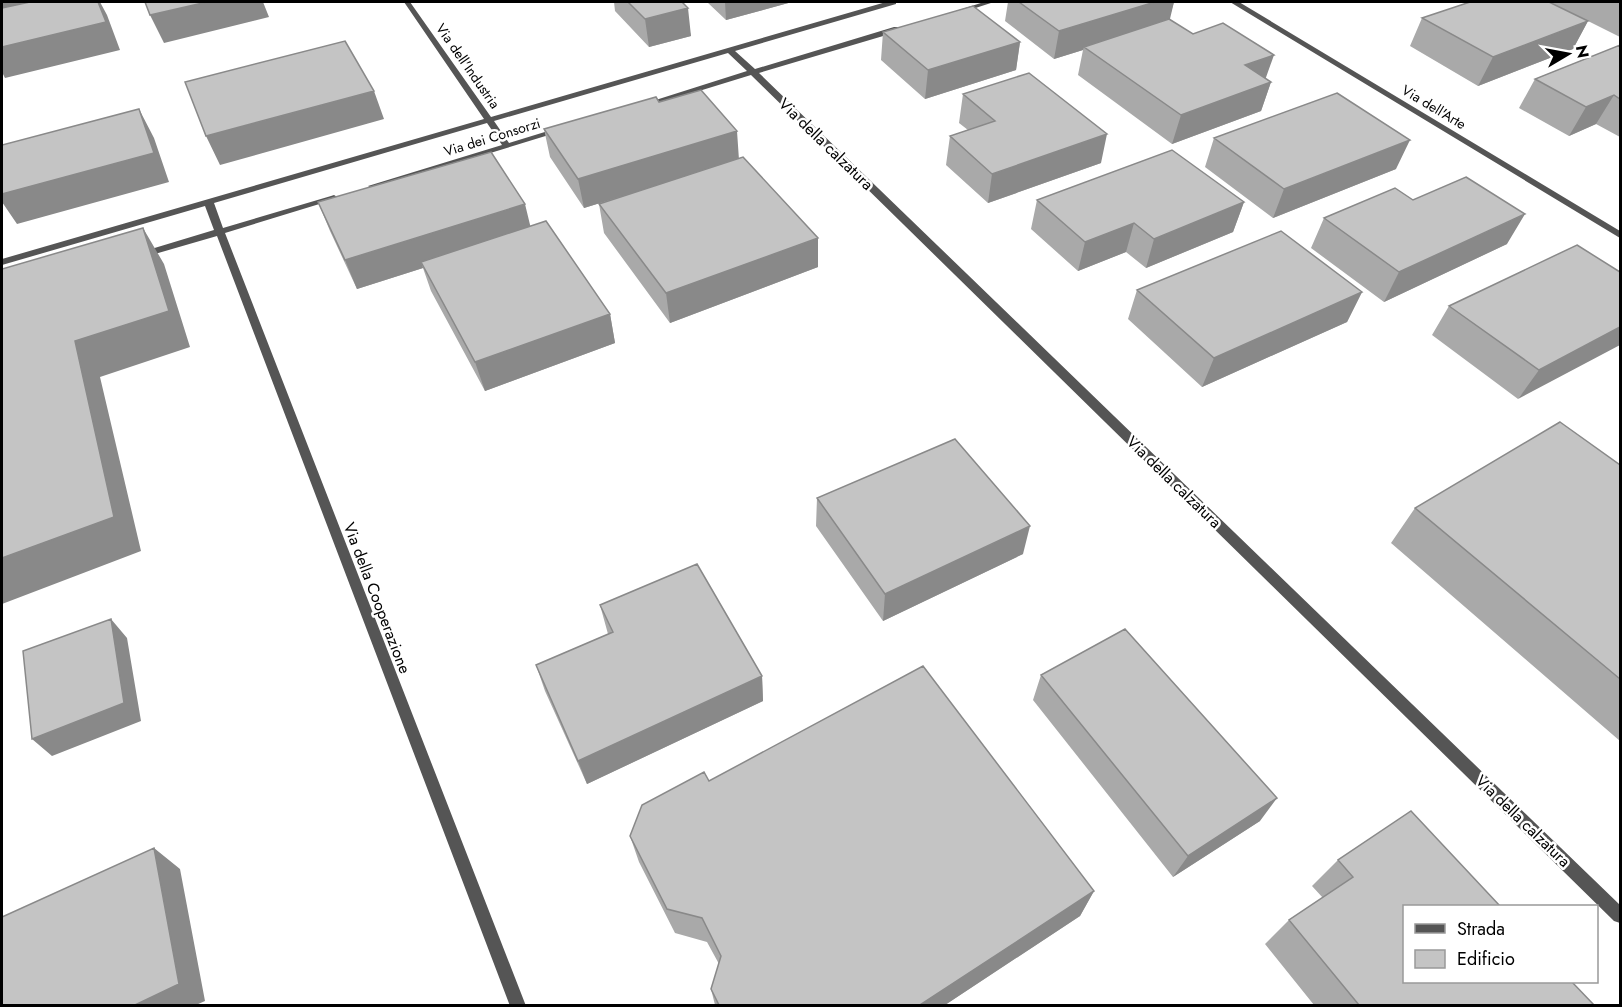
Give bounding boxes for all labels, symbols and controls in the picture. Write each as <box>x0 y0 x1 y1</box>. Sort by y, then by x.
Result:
street label: Via dell'Industria <box>431 19 505 113</box>
north arrow <box>1538 24 1598 84</box>
text: N <box>1570 43 1595 60</box>
street label: Via dell'Arte <box>1398 80 1470 134</box>
street label: Via della calzatura <box>773 93 879 195</box>
street label: Via dei Consorzi <box>441 113 543 161</box>
street label: Via della calzatura <box>1121 431 1227 533</box>
street label: Via della Cooperazione <box>338 519 416 677</box>
street label: Via della calzatura <box>1470 770 1576 872</box>
legend <box>1403 905 1598 983</box>
text: Strada <box>1457 916 1505 942</box>
text: Edificio <box>1457 946 1515 972</box>

